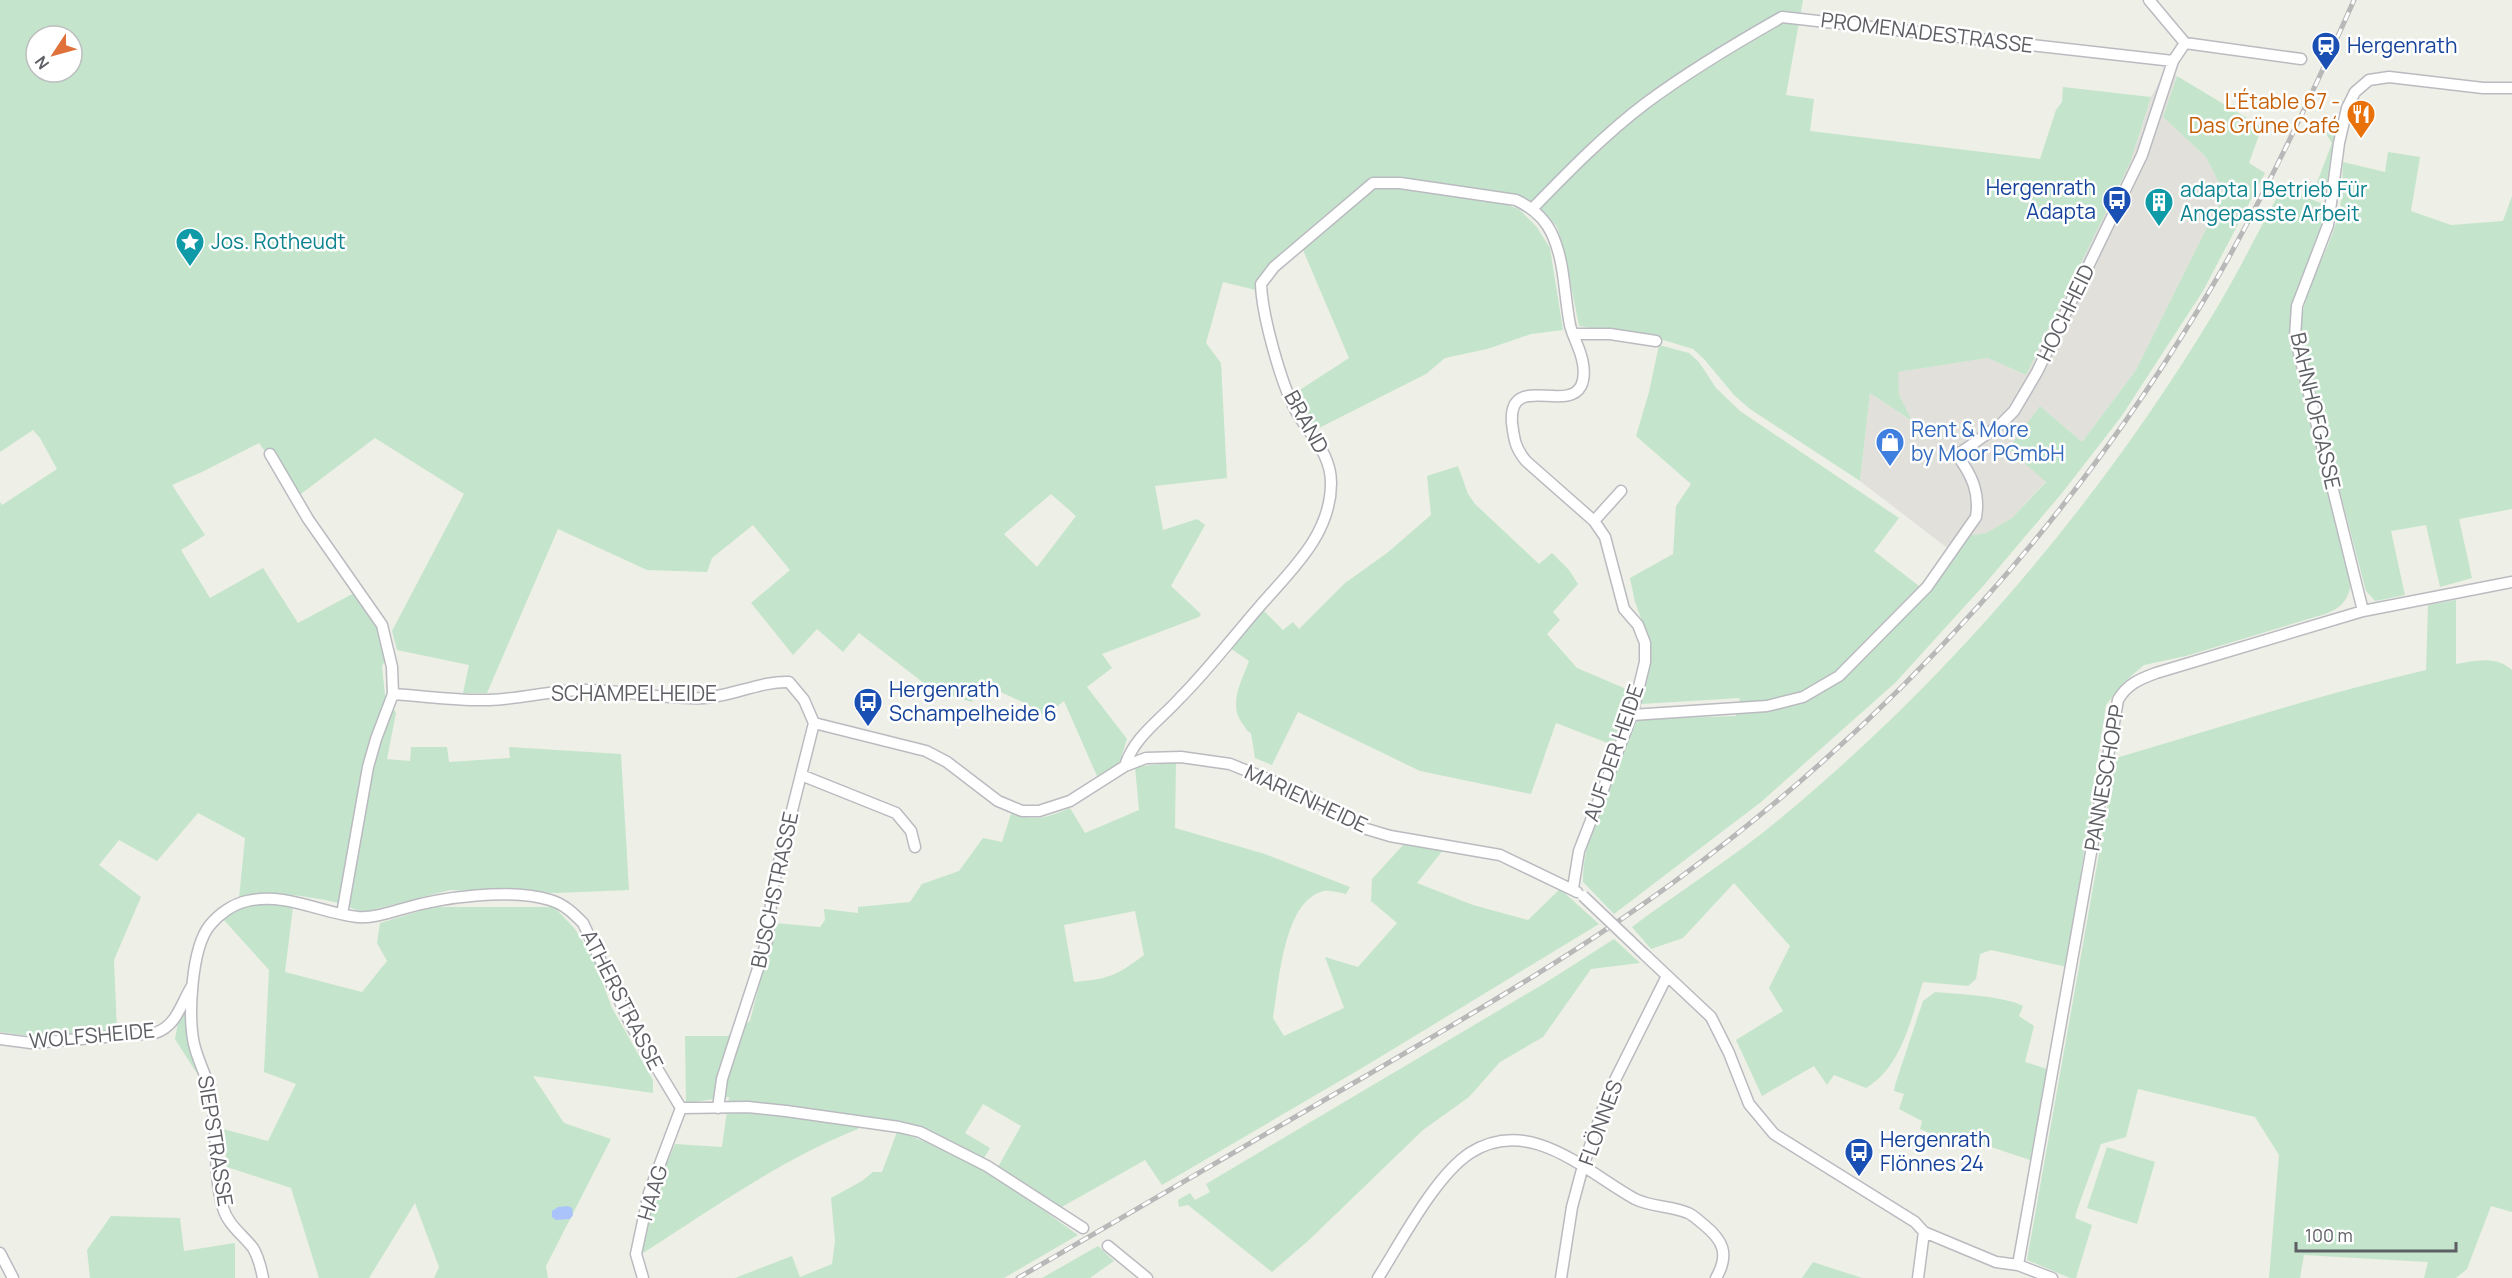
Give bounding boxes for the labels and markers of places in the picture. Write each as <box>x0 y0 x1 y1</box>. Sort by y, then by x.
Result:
station icon: Hergenrath <box>2310 30 2342 72</box>
place label: Hergenrath <box>2347 31 2457 59</box>
place label: L'Étable 67 - Das Grüne Café <box>2189 87 2340 139</box>
restaurant icon: L'Étable 67 - Das Grüne Café <box>2345 98 2377 140</box>
place label: Hergenrath Adapta <box>1986 173 2096 225</box>
place label: adapta | Betrieb Für Angepasste Arbeit <box>2180 175 2368 227</box>
bus stop icon: Hergenrath Adapta <box>2101 184 2133 226</box>
building icon: adapta | Betrieb Für Angepasste Arbeit <box>2143 186 2175 228</box>
place icon: Jos. Rotheudt <box>174 226 206 268</box>
place label: Jos. Rotheudt <box>211 227 346 255</box>
place label: Rent & More by Moor PGmbH <box>1911 415 2065 467</box>
shop icon: Rent & More by Moor PGmbH <box>1874 426 1906 468</box>
place label: Hergenrath Schampelheide 6 <box>889 675 1057 727</box>
bus stop icon: Hergenrath Schampelheide 6 <box>852 686 884 728</box>
place label: Hergenrath Flönnes 24 <box>1880 1125 1990 1177</box>
bus stop icon: Hergenrath Flönnes 24 <box>1843 1136 1875 1178</box>

